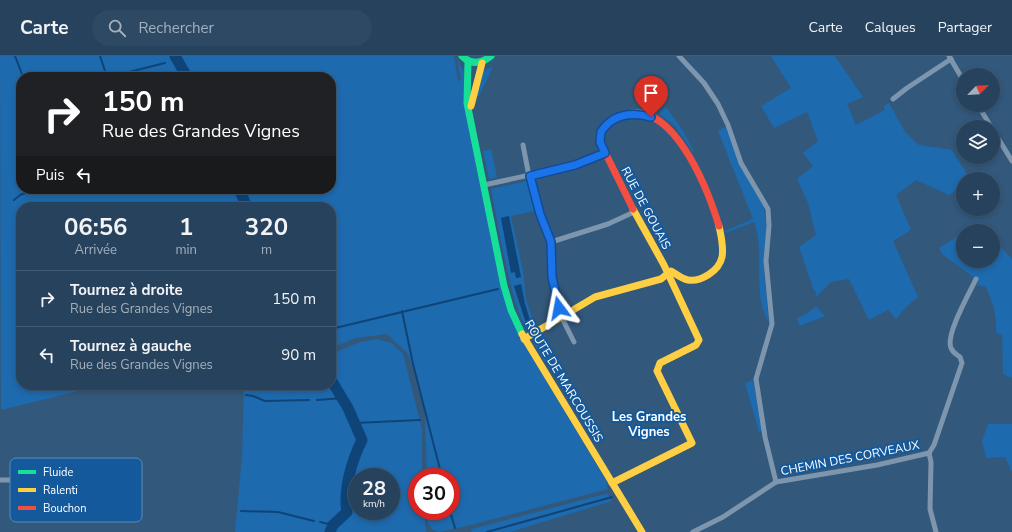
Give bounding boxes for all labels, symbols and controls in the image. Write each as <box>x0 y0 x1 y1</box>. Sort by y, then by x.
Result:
search box <box>92 10 372 46</box>
text: Carte <box>20 15 68 41</box>
icon: search <box>106 17 128 39</box>
text: Rechercher <box>138 18 214 38</box>
text: Carte <box>809 18 843 37</box>
text: Calques <box>865 18 916 37</box>
text: Partager <box>938 18 992 37</box>
north arrow <box>956 68 1000 112</box>
map controls <box>956 68 1000 268</box>
pin <box>634 76 668 117</box>
icon: arrive <box>640 82 662 104</box>
text: 150 m <box>102 83 185 121</box>
icon: right <box>36 88 88 140</box>
text: Rue des Grandes Vignes <box>102 119 300 143</box>
button: layers <box>956 120 1000 164</box>
icon: left <box>73 164 95 186</box>
street label: RUE DE GOUAIS <box>617 164 675 252</box>
text: Puis <box>36 165 65 185</box>
button: + <box>956 172 1000 216</box>
text: 06:56 <box>64 211 127 243</box>
text: 1 <box>179 211 193 243</box>
text: 320 <box>245 211 288 243</box>
button: − <box>956 224 1000 268</box>
text: Arrivée <box>75 241 117 259</box>
text: min <box>175 241 197 259</box>
text: m <box>261 241 272 259</box>
text: Tournez à droite <box>70 280 183 300</box>
position arrow <box>538 287 580 329</box>
icon: right <box>36 288 58 310</box>
text: 150 m <box>272 289 316 309</box>
text: Rue des Grandes Vignes <box>70 300 213 318</box>
street label: ROUTE DE MARCOUSSIS <box>521 317 607 445</box>
text: Tournez à gauche <box>70 336 192 356</box>
icon: left <box>36 344 58 366</box>
text: 90 m <box>281 345 316 365</box>
text: Rue des Grandes Vignes <box>70 356 213 374</box>
district label: Les Grandes Vignes <box>612 408 686 441</box>
street label: CHEMIN DES CORVEAUX <box>779 437 921 479</box>
legend <box>10 458 142 522</box>
text: Fluide <box>43 465 73 480</box>
speed limit sign: 30 <box>408 468 460 520</box>
text: 28 <box>362 475 386 502</box>
text: Ralenti <box>43 483 78 498</box>
text: km/h <box>363 497 385 511</box>
text: Bouchon <box>43 501 86 516</box>

